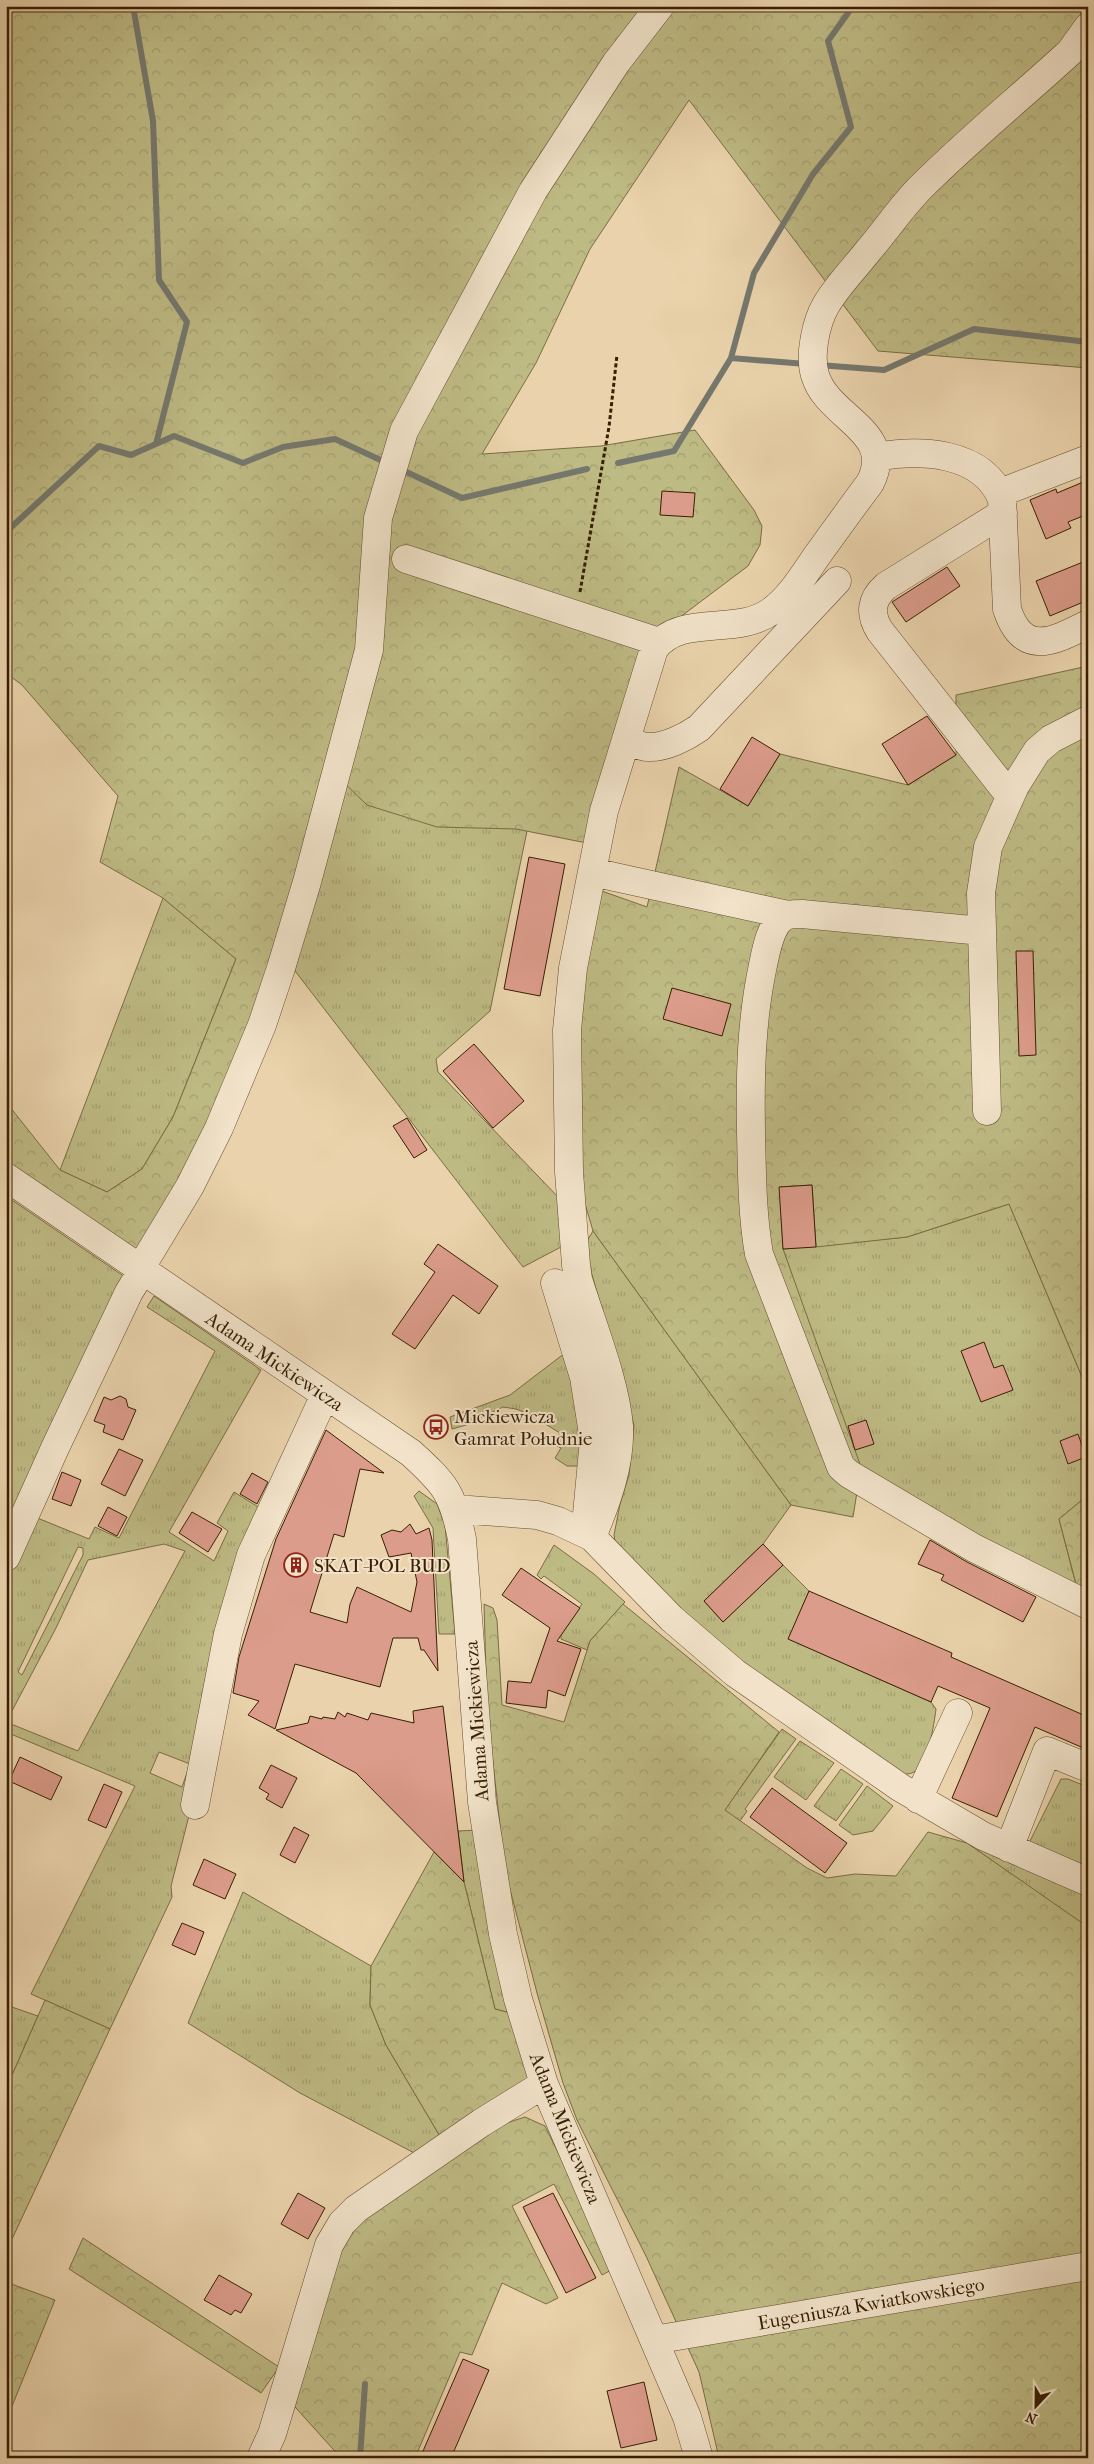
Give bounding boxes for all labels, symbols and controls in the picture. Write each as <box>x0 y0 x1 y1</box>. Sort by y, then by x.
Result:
street label: Adama Mickiewicza <box>201 1307 348 1416</box>
place label: Mickiewicza Gamrat Południe <box>454 1406 592 1450</box>
bus stop icon: Mickiewicza Gamrat Południe <box>423 1414 449 1440</box>
building icon: SKAT-POL BUD <box>283 1552 309 1578</box>
place label: SKAT-POL BUD <box>314 1555 450 1577</box>
street label: Adama Mickiewicza <box>460 1640 494 1803</box>
street label: Adama Mickiewicza <box>524 2049 606 2207</box>
street label: Eugeniusza Kwiatkowskiego <box>756 2273 987 2335</box>
north arrow <box>1012 2382 1062 2432</box>
text: N <box>1023 2408 1039 2427</box>

